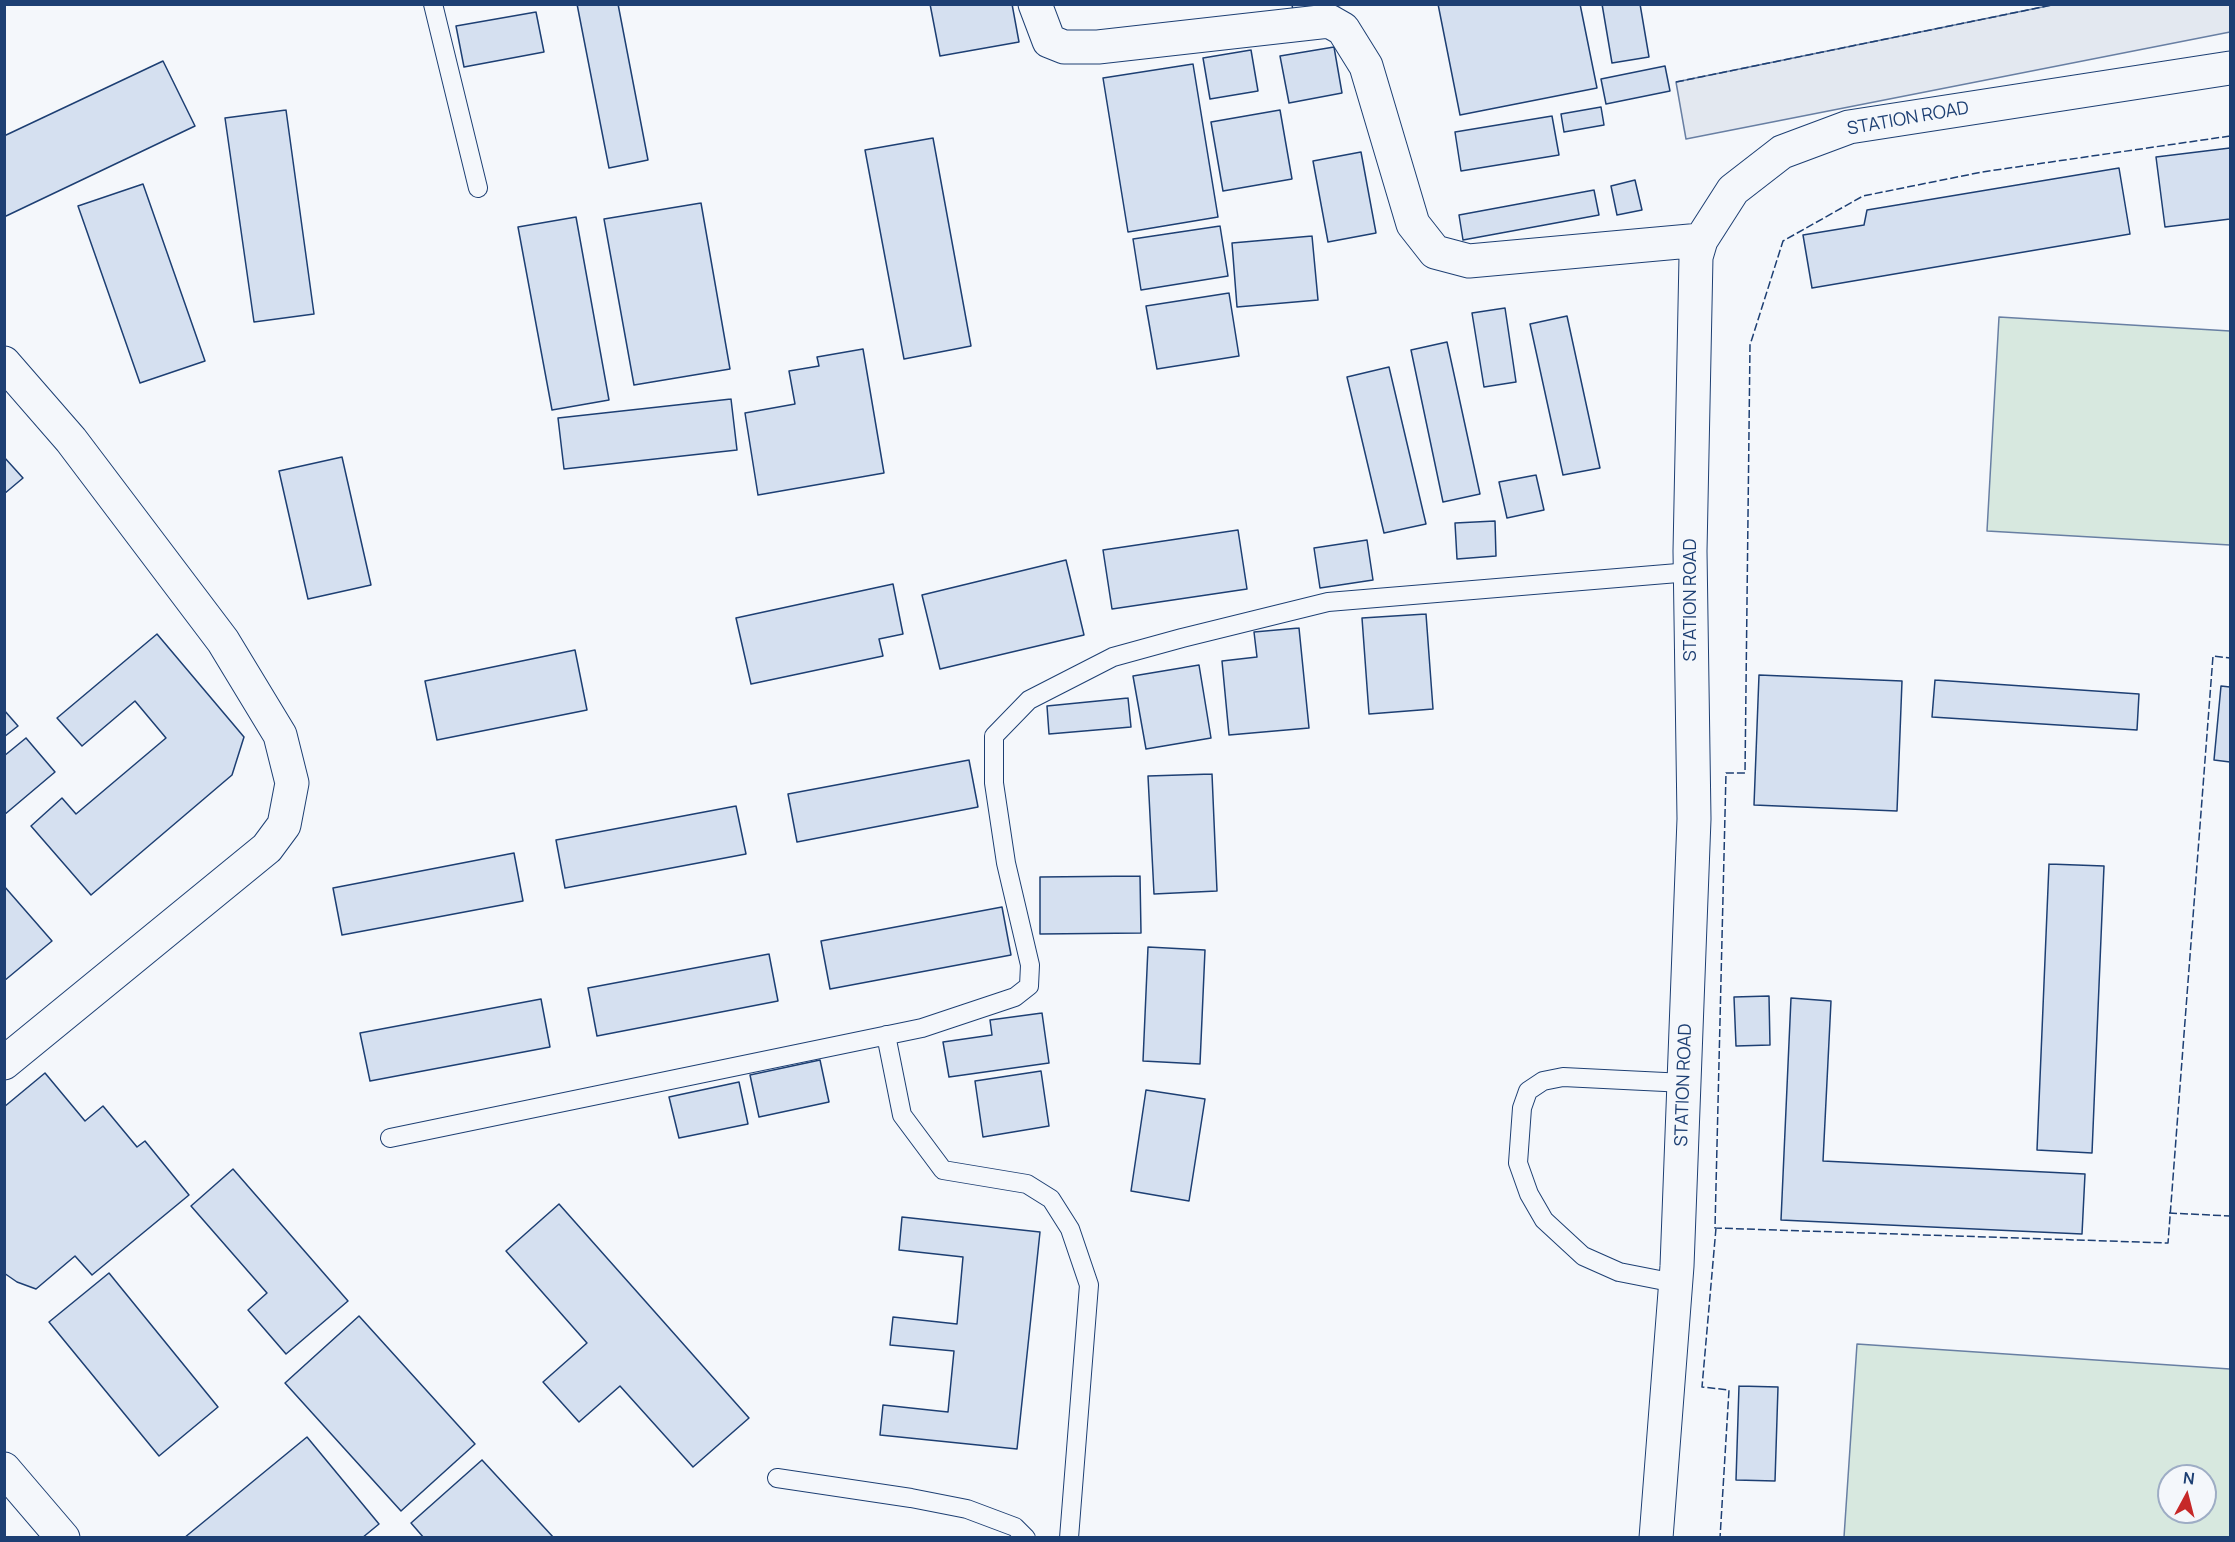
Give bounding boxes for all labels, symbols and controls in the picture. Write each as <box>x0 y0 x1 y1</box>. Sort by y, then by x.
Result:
street label: STATION ROAD <box>1845 98 1971 140</box>
street label: STATION ROAD <box>1680 538 1702 662</box>
street label: STATION ROAD <box>1671 1023 1697 1147</box>
north arrow <box>2157 1464 2217 1524</box>
text: N <box>2182 1467 2196 1490</box>

